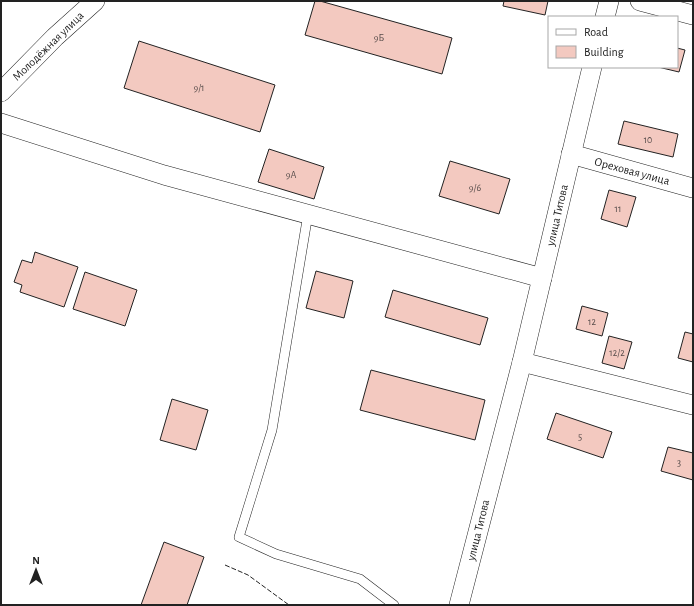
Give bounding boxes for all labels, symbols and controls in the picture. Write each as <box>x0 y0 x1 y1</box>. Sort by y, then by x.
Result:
street label: Молодёжная улица <box>10 9 87 84</box>
legend <box>548 16 678 68</box>
text: Road <box>584 26 608 38</box>
house number: 9Б <box>374 33 384 43</box>
text: Building <box>584 46 624 58</box>
house number: 9/1 <box>193 83 205 93</box>
house number: 10 <box>644 135 652 145</box>
street label: Ореховая улица <box>593 155 672 188</box>
house number: 9А <box>286 170 296 180</box>
house number: 9/6 <box>469 183 481 193</box>
street label: улица Титова <box>544 183 571 248</box>
house number: 11 <box>615 204 621 214</box>
house number: 12 <box>588 317 596 327</box>
house number: 12/2 <box>609 348 625 358</box>
house number: 5 <box>578 432 582 442</box>
house number: 3 <box>677 458 681 468</box>
street label: улица Титова <box>464 498 492 563</box>
north arrow <box>16 550 56 590</box>
text: N <box>32 555 40 566</box>

